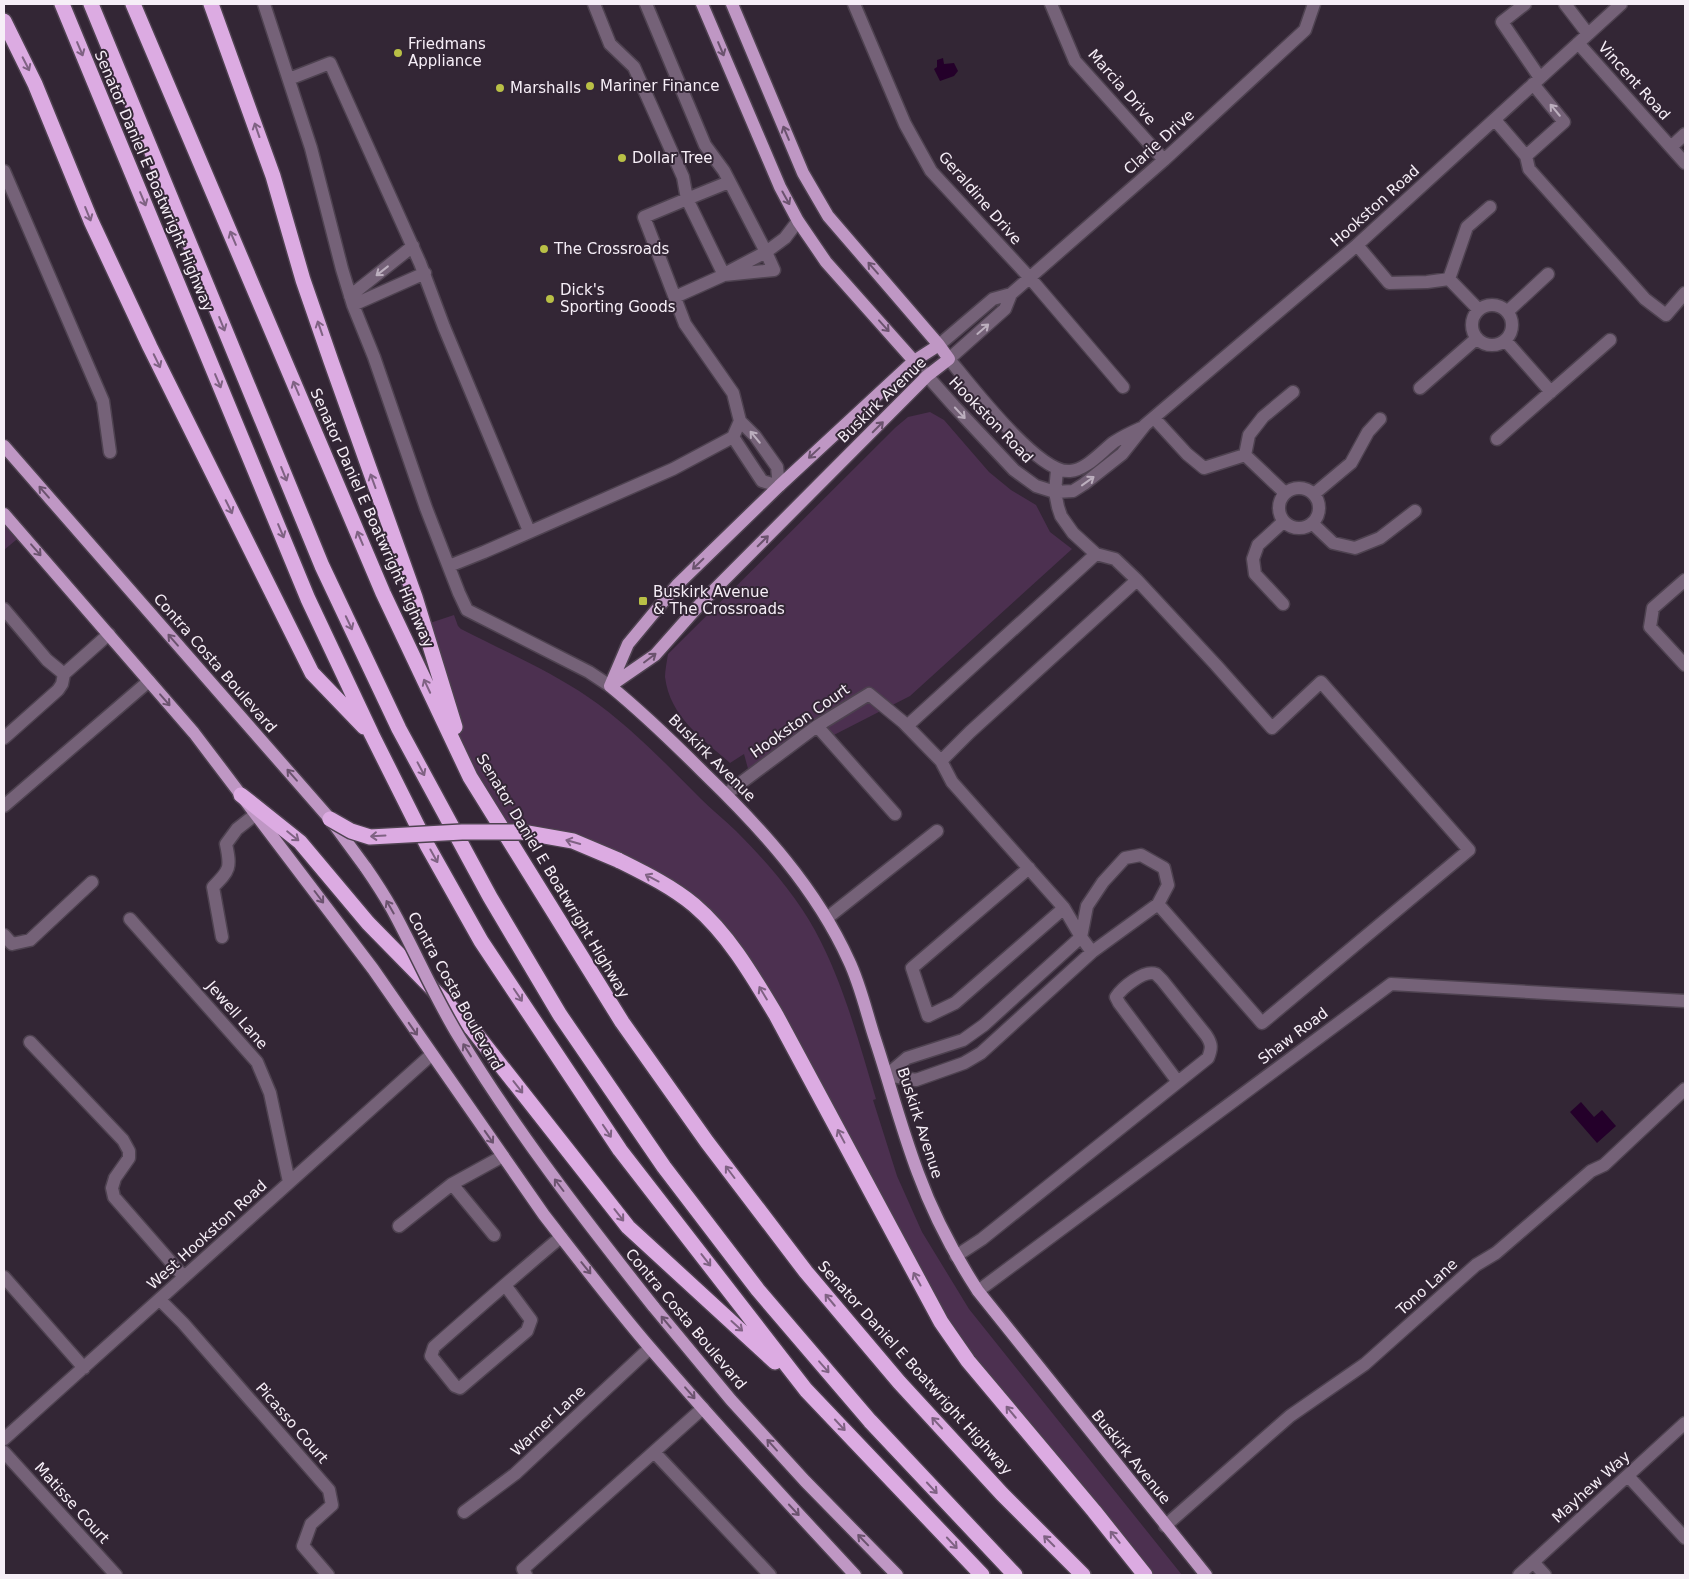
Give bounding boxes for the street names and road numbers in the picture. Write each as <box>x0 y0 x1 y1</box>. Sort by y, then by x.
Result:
street label: Vincent Road <box>1594 38 1674 124</box>
street label: Marcia Drive <box>1084 45 1160 129</box>
street label: Senator Daniel E Boatwright Highway <box>91 48 217 314</box>
street label: Clarie Drive <box>1120 106 1198 178</box>
street label: Geraldine Drive <box>935 148 1025 248</box>
street label: Hookston Road <box>1327 161 1423 251</box>
street label: Buskirk Avenue <box>834 353 930 447</box>
street label: Hookston Road <box>945 373 1037 467</box>
street label: Senator Daniel E Boatwright Highway <box>306 386 438 651</box>
street label: Contra Costa Boulevard <box>150 590 280 736</box>
street label: Hookston Court <box>747 680 853 762</box>
street label: Buskirk Avenue <box>665 711 759 805</box>
street label: Senator Daniel E Boatwright Highway <box>473 751 633 1002</box>
street label: Contra Costa Boulevard <box>404 909 506 1073</box>
street label: Jewell Lane <box>202 976 272 1053</box>
street label: Shaw Road <box>1254 1004 1332 1068</box>
street label: Buskirk Avenue <box>894 1065 946 1181</box>
street label: West Hookston Road <box>143 1177 271 1293</box>
street label: Contra Costa Boulevard <box>622 1245 750 1393</box>
street label: Tono Lane <box>1392 1255 1461 1320</box>
street label: Senator Daniel E Boatwright Highway <box>814 1257 1016 1479</box>
street label: Picasso Court <box>252 1379 332 1467</box>
street label: Warner Lane <box>507 1382 589 1460</box>
street label: Buskirk Avenue <box>1088 1406 1174 1508</box>
street label: Mayhew Way <box>1548 1447 1634 1527</box>
street label: Matisse Court <box>31 1459 113 1547</box>

